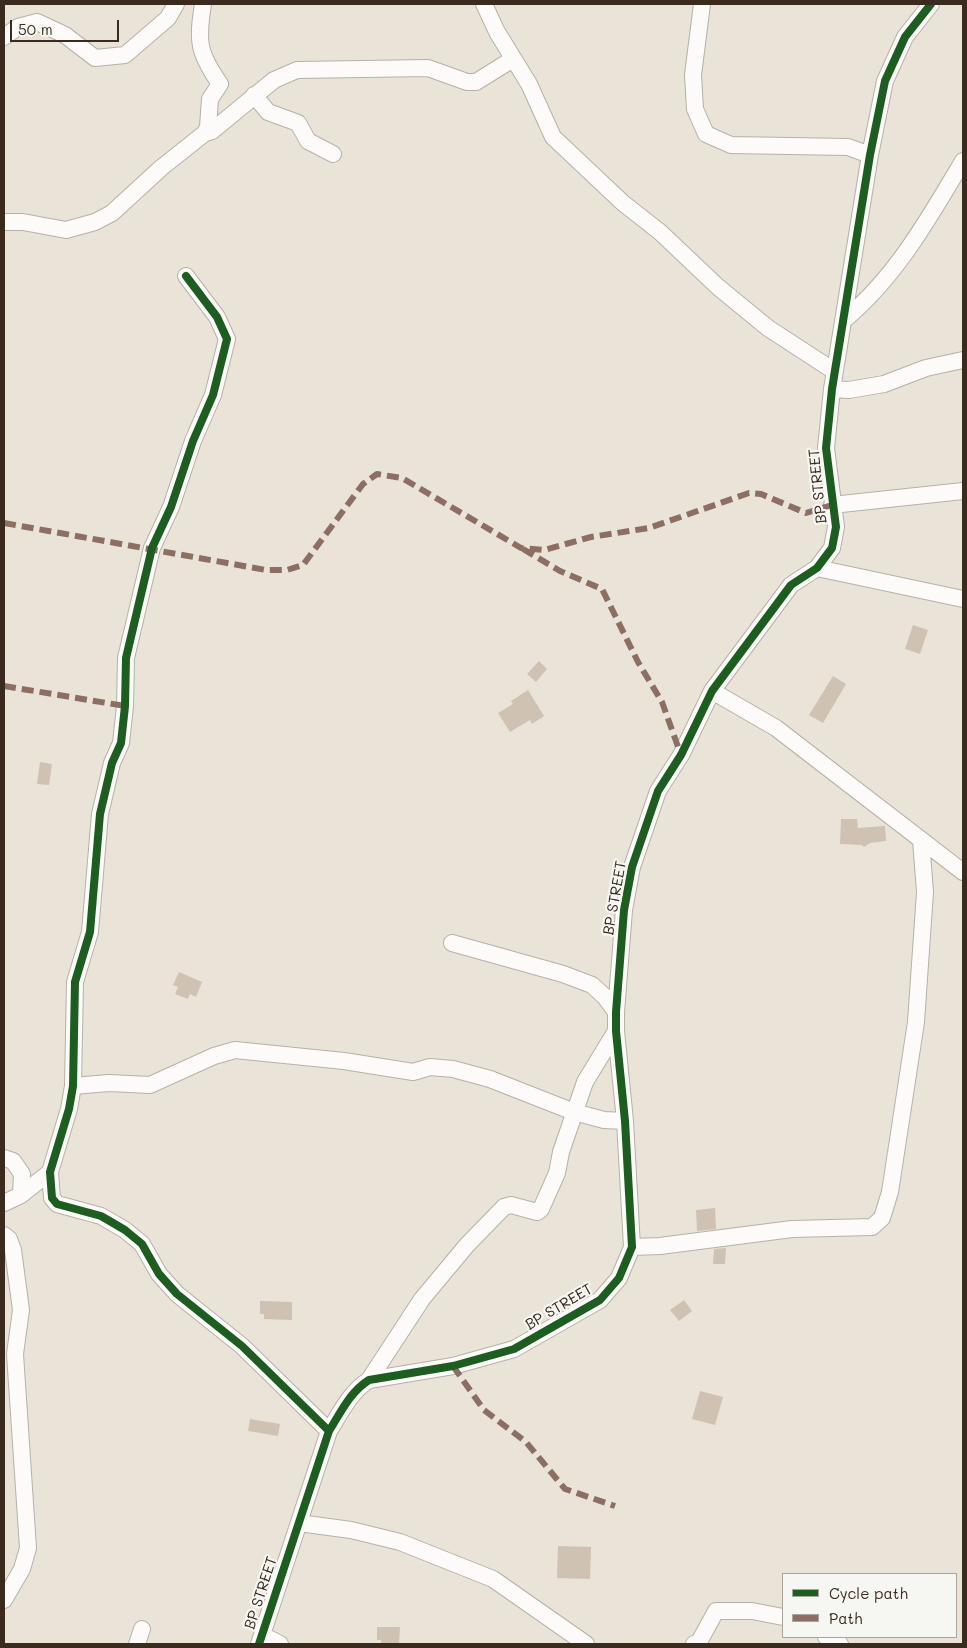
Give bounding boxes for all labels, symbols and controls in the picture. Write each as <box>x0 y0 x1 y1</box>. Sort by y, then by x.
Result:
scale bar <box>12 10 121 42</box>
text: 50 m <box>18 19 53 39</box>
street label: BP STREET <box>805 448 831 524</box>
street label: BP STREET <box>600 859 630 937</box>
street label: BP STREET <box>522 1280 596 1334</box>
street label: BP STREET <box>241 1554 281 1632</box>
legend <box>782 1573 957 1638</box>
text: Cycle path <box>829 1583 908 1603</box>
text: Path <box>829 1608 863 1628</box>

